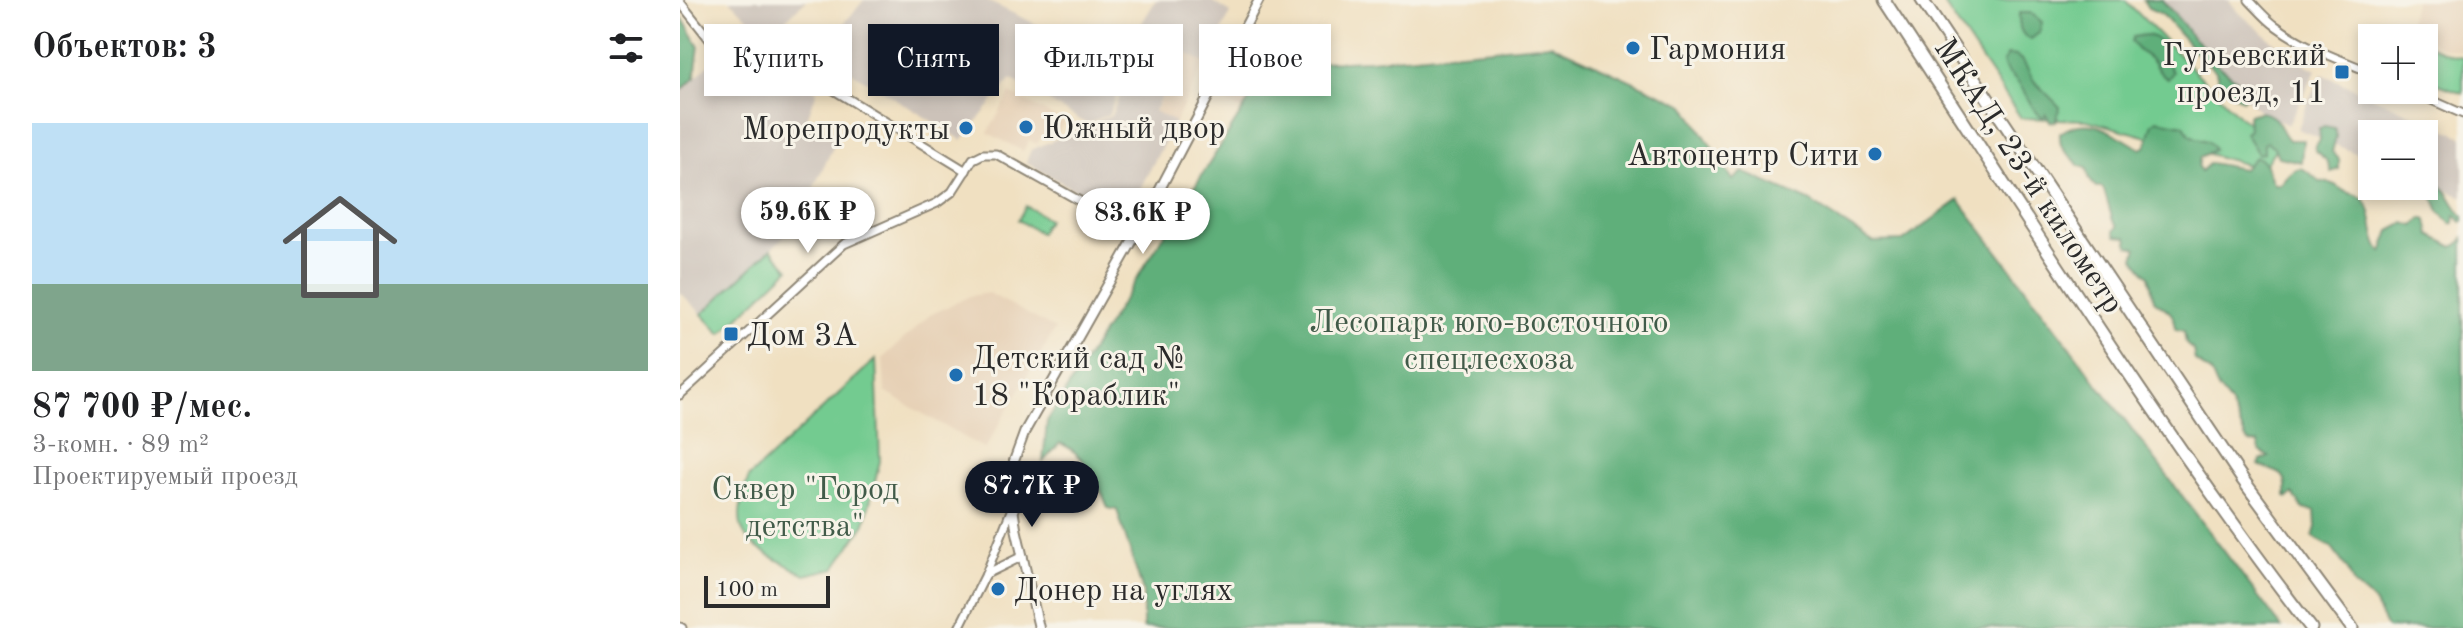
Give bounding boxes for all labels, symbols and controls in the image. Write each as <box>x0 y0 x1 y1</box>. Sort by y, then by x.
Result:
chip: Купить <box>704 24 852 96</box>
chip: Снять <box>868 24 999 96</box>
chip: Фильтры <box>1015 24 1183 96</box>
chip: Новое <box>1199 24 1331 96</box>
map controls <box>2358 24 2438 200</box>
button: + <box>2358 24 2438 104</box>
icon: filters <box>604 26 648 70</box>
text: Объектов: 3 <box>32 31 217 65</box>
street label: МКАД, 23-й километр <box>1927 34 2128 320</box>
place label: Гармония <box>1649 35 1786 67</box>
marker: Гармония <box>1624 39 1642 57</box>
place label: Гурьевский проезд, 11 <box>2162 41 2326 110</box>
marker: Гурьевский проезд, 11 <box>2333 63 2351 81</box>
place label: Южный двор <box>1042 114 1225 146</box>
place label: Морепродукты <box>742 115 950 147</box>
marker: Южный двор <box>1017 118 1035 136</box>
marker: Морепродукты <box>957 119 975 137</box>
button: − <box>2358 120 2438 200</box>
place label: Автоцентр Сити <box>1627 141 1859 173</box>
marker: Автоцентр Сити <box>1866 145 1884 163</box>
icon: home <box>268 175 412 319</box>
pin: 59.6K ₽ <box>734 187 882 255</box>
pin: 83.6K ₽ <box>1069 188 1217 256</box>
text: 59.6K ₽ <box>759 200 857 226</box>
text: 83.6K ₽ <box>1094 201 1192 227</box>
park label: Лесопарк юго-восточного спецлесхоза <box>1309 308 1669 377</box>
place label: Дом 3А <box>747 321 857 353</box>
marker: Дом 3А <box>722 325 740 343</box>
place label: Детский сад № 18 "Кораблик" <box>972 344 1188 413</box>
marker: Детский сад № 18 "Кораблик" <box>947 366 965 384</box>
text: 87 700 ₽/мес. <box>32 391 252 425</box>
text: 3-комн. · 89 m² <box>32 432 209 458</box>
pin: 87.7K ₽ <box>958 461 1106 529</box>
text: Проектируемый проезд <box>32 464 297 490</box>
text: 87.7K ₽ <box>983 474 1081 500</box>
park label: Сквер "Город детства" <box>711 475 899 544</box>
scale bar <box>704 572 830 608</box>
place label: Донер на углях <box>1014 576 1233 608</box>
text: 100 m <box>716 579 778 601</box>
marker: Донер на углях <box>989 580 1007 598</box>

